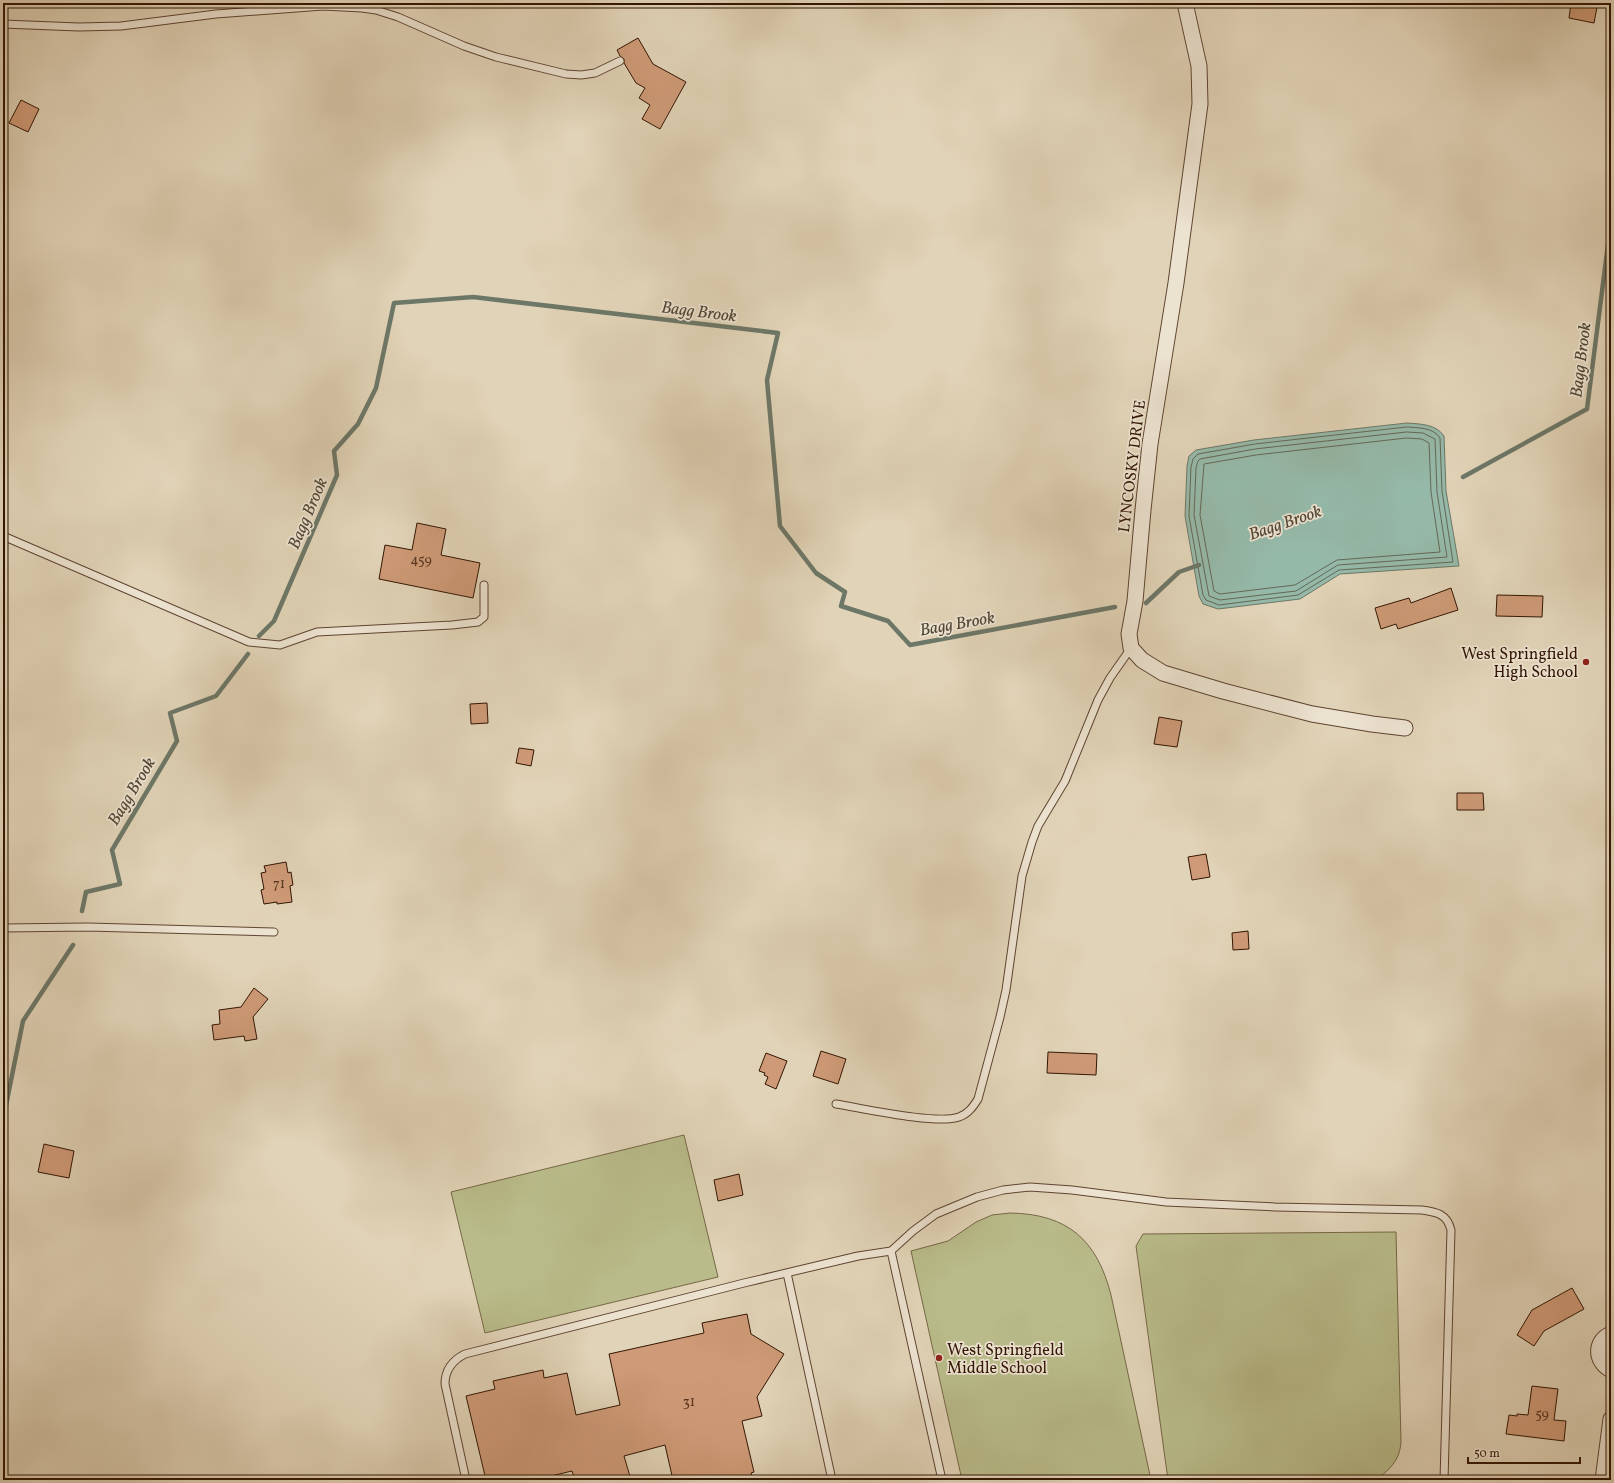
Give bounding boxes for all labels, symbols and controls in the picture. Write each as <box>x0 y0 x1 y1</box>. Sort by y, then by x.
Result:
water label: Bagg Brook <box>660 296 738 329</box>
water label: Bagg Brook <box>1565 321 1598 399</box>
street label: LYNCOSKY DRIVE <box>1114 399 1152 534</box>
water label: Bagg Brook <box>283 474 334 553</box>
water label: Bagg Brook <box>1246 500 1325 547</box>
house number: 459 <box>410 551 432 570</box>
water label: Bagg Brook <box>918 607 997 642</box>
place label: West Springfield High School <box>1461 644 1578 684</box>
marker: West Springfield High School <box>1581 657 1591 667</box>
water label: Bagg Brook <box>103 753 162 830</box>
house number: 71 <box>273 875 285 894</box>
place label: West Springfield Middle School <box>947 1340 1064 1380</box>
marker: West Springfield Middle School <box>934 1353 944 1363</box>
house number: 31 <box>683 1393 695 1412</box>
house number: 59 <box>1535 1405 1549 1424</box>
scale bar <box>1468 1439 1580 1465</box>
text: 50 m <box>1474 1446 1500 1462</box>

